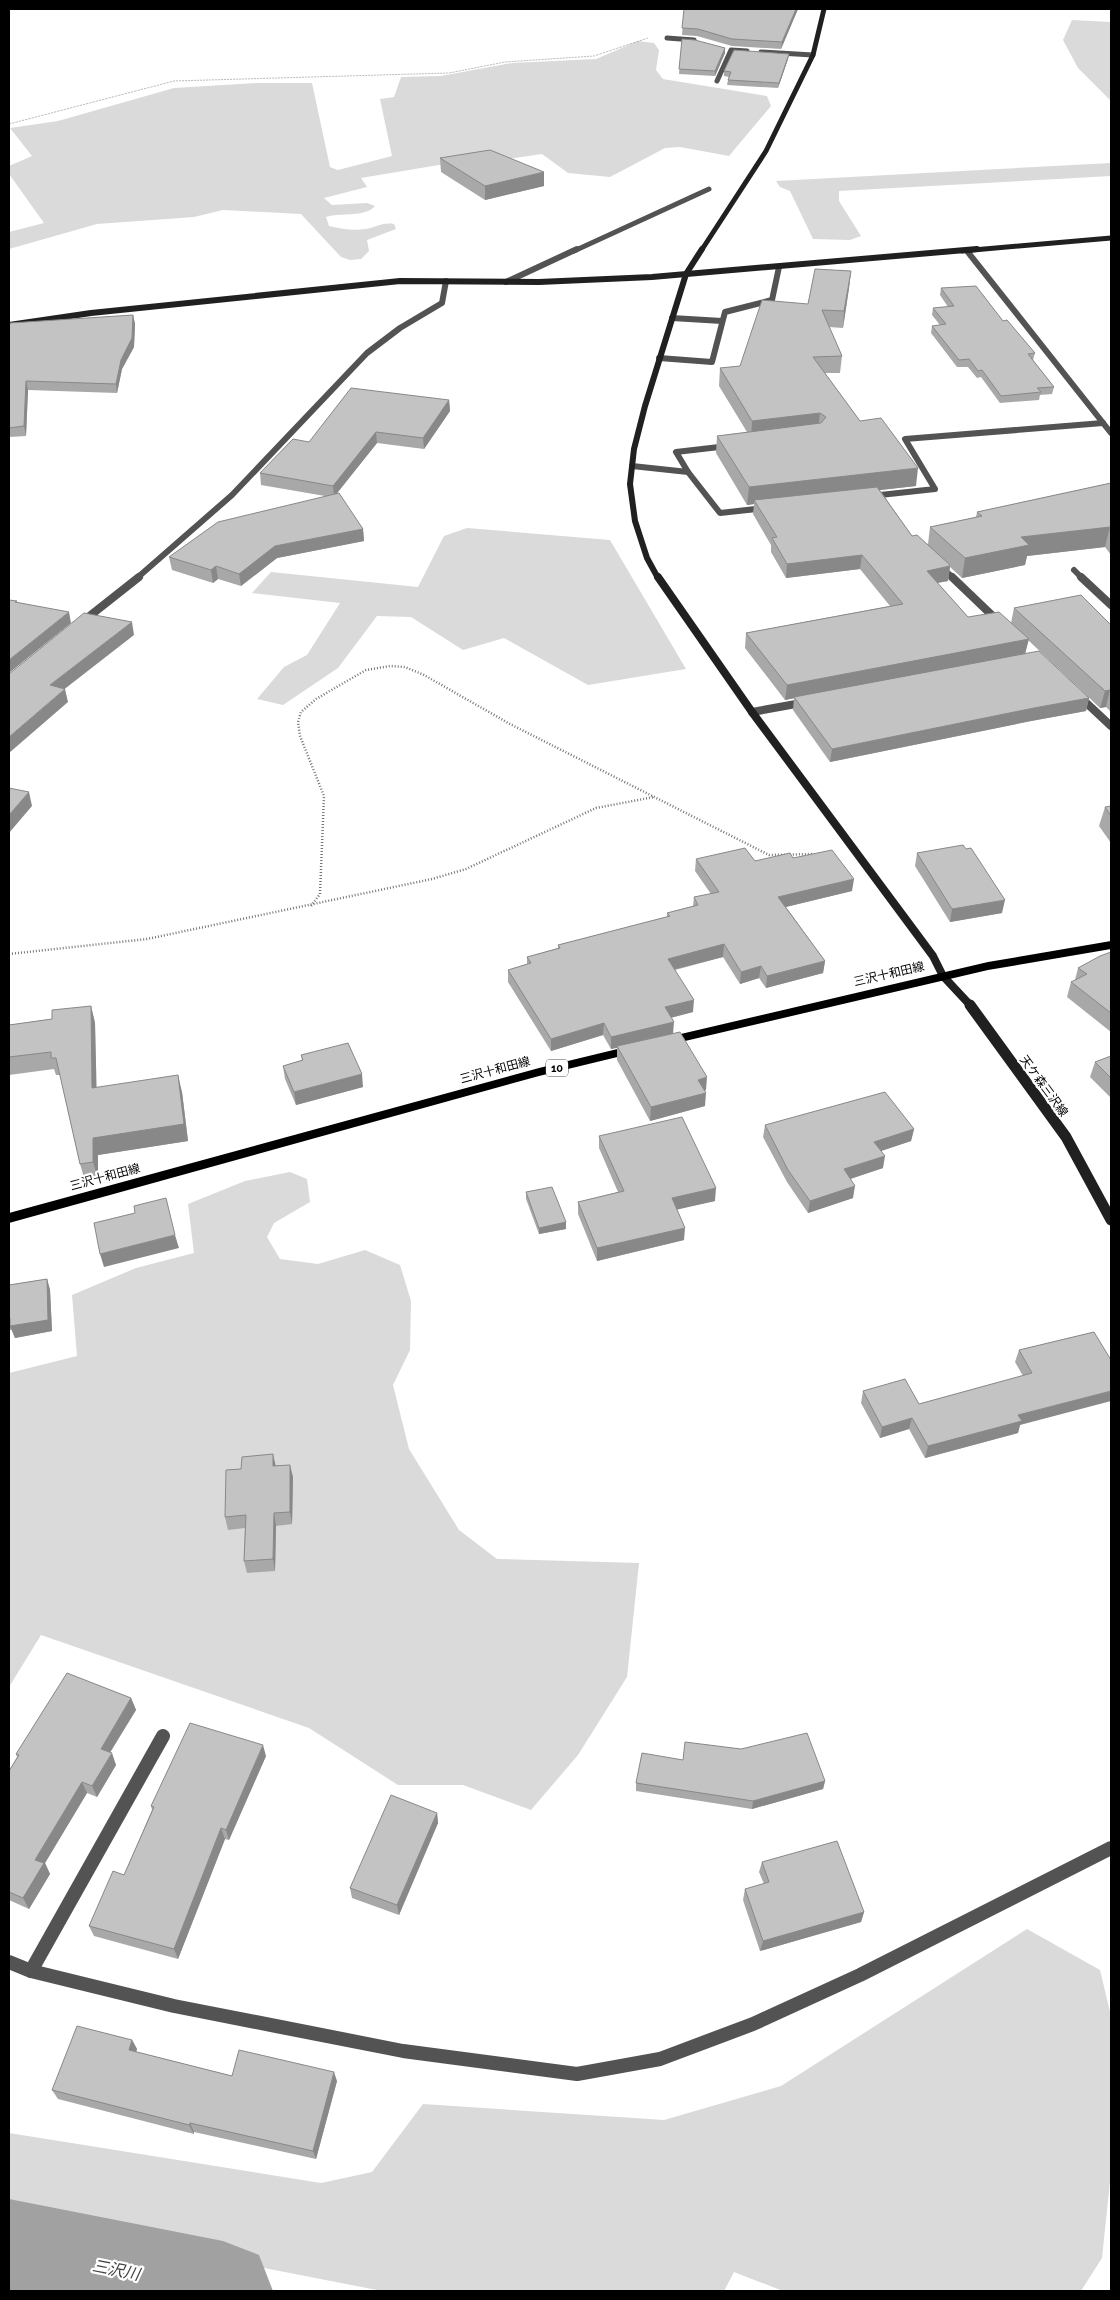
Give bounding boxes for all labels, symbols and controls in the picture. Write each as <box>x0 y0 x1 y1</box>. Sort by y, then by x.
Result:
street label: 三沢十和田線 <box>852 959 926 989</box>
street label: 天ケ森三沢線 <box>1017 1053 1071 1119</box>
street label: 三沢十和田線 <box>458 1054 532 1086</box>
road number: 10 <box>546 1060 568 1076</box>
street label: 三沢十和田線 <box>68 1161 142 1193</box>
water label: 三沢川 <box>91 2256 143 2284</box>

